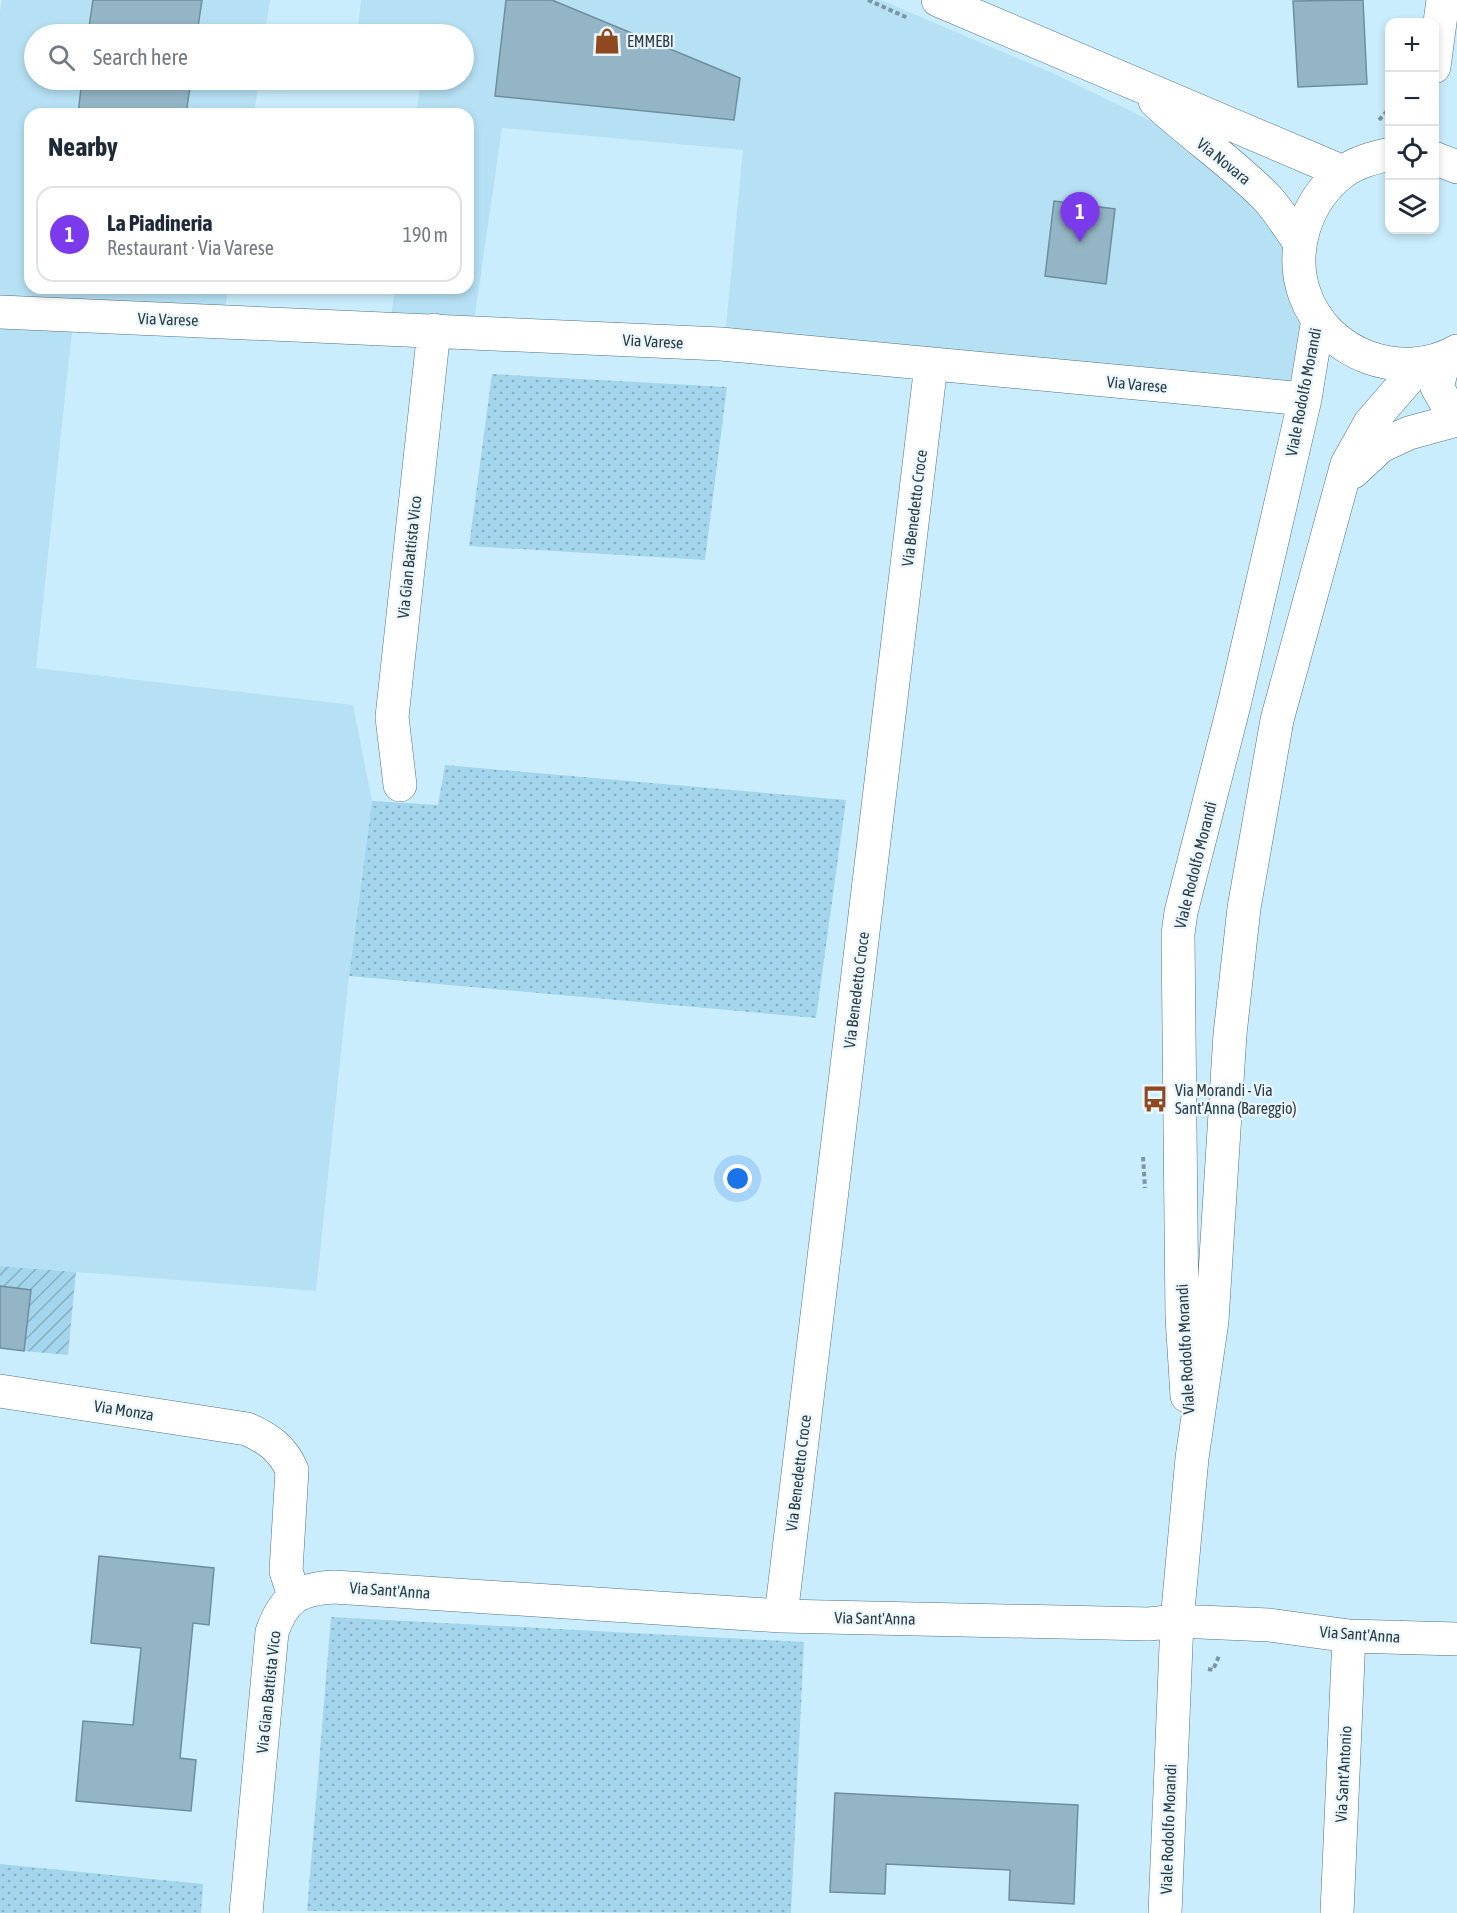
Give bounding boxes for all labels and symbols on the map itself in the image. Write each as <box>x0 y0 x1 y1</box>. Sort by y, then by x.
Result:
shop icon: EMMEBI <box>592 26 622 56</box>
place label: EMMEBI <box>627 32 674 50</box>
street label: Via Novara <box>1194 134 1254 188</box>
pin: 1 <box>1060 192 1100 242</box>
street label: Via Varese <box>137 309 199 329</box>
street label: Viale Rodolfo Morandi <box>1282 326 1324 458</box>
street label: Via Varese <box>622 330 684 352</box>
street label: Via Varese <box>1106 372 1168 396</box>
street label: Via Benedetto Croce <box>898 449 930 567</box>
street label: Via Gian Battista Vico <box>394 495 424 619</box>
street label: Viale Rodolfo Morandi <box>1170 799 1220 931</box>
street label: Via Benedetto Croce <box>840 931 872 1049</box>
place label: Via Morandi - Via Sant'Anna (Bareggio) <box>1175 1081 1297 1118</box>
bus stop icon: Via Morandi - Via Sant'Anna (Bareggio) <box>1140 1084 1170 1114</box>
your location <box>723 1164 752 1193</box>
street label: Viale Rodolfo Morandi <box>1173 1283 1197 1415</box>
street label: Via Monza <box>93 1396 155 1424</box>
street label: Via Benedetto Croce <box>782 1414 814 1532</box>
street label: Via Sant'Anna <box>349 1578 431 1602</box>
street label: Via Sant'Anna <box>834 1608 916 1628</box>
street label: Via Sant'Anna <box>1319 1622 1401 1646</box>
street label: Via Gian Battista Vico <box>253 1630 283 1754</box>
street label: Via Sant'Antonio <box>1331 1725 1355 1823</box>
street label: Viale Rodolfo Morandi <box>1157 1763 1179 1895</box>

